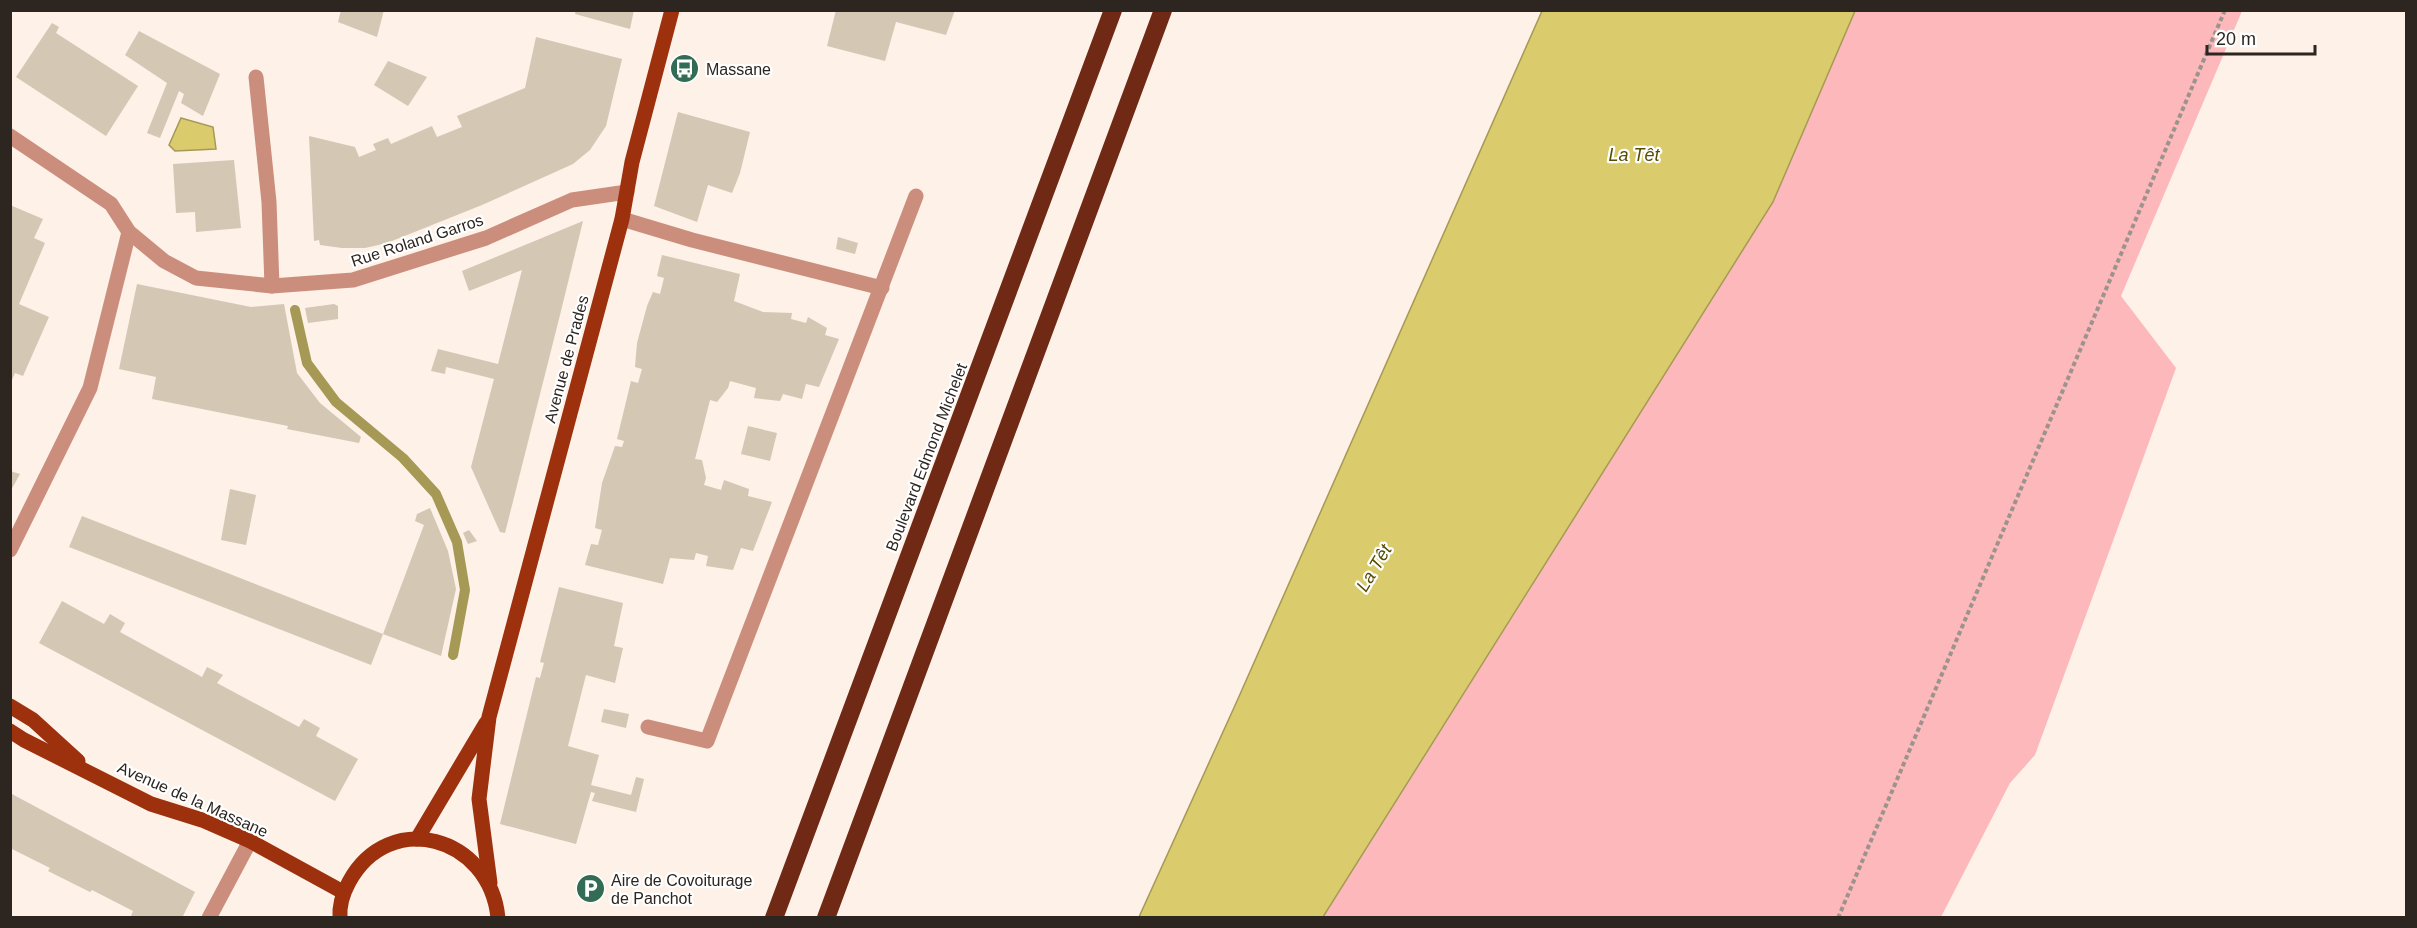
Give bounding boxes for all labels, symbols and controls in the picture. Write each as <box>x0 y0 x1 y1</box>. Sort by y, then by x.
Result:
scale bar <box>2207 18 2315 56</box>
text: 20 m <box>2216 29 2256 49</box>
bus stop icon: Massane <box>669 53 701 85</box>
place label: Massane <box>706 61 771 78</box>
water label: La Têt <box>1608 145 1661 165</box>
street label: Rue Roland Garros <box>349 211 485 270</box>
street label: Avenue de Prades <box>541 293 592 425</box>
street label: Boulevard Edmond Michelet <box>883 360 970 554</box>
water label: La Têt <box>1352 540 1396 595</box>
street label: Avenue de la Massane <box>115 759 271 840</box>
place label: Aire de Covoiturage de Panchot <box>611 872 753 907</box>
parking icon: Aire de Covoiturage de Panchot <box>574 873 606 905</box>

